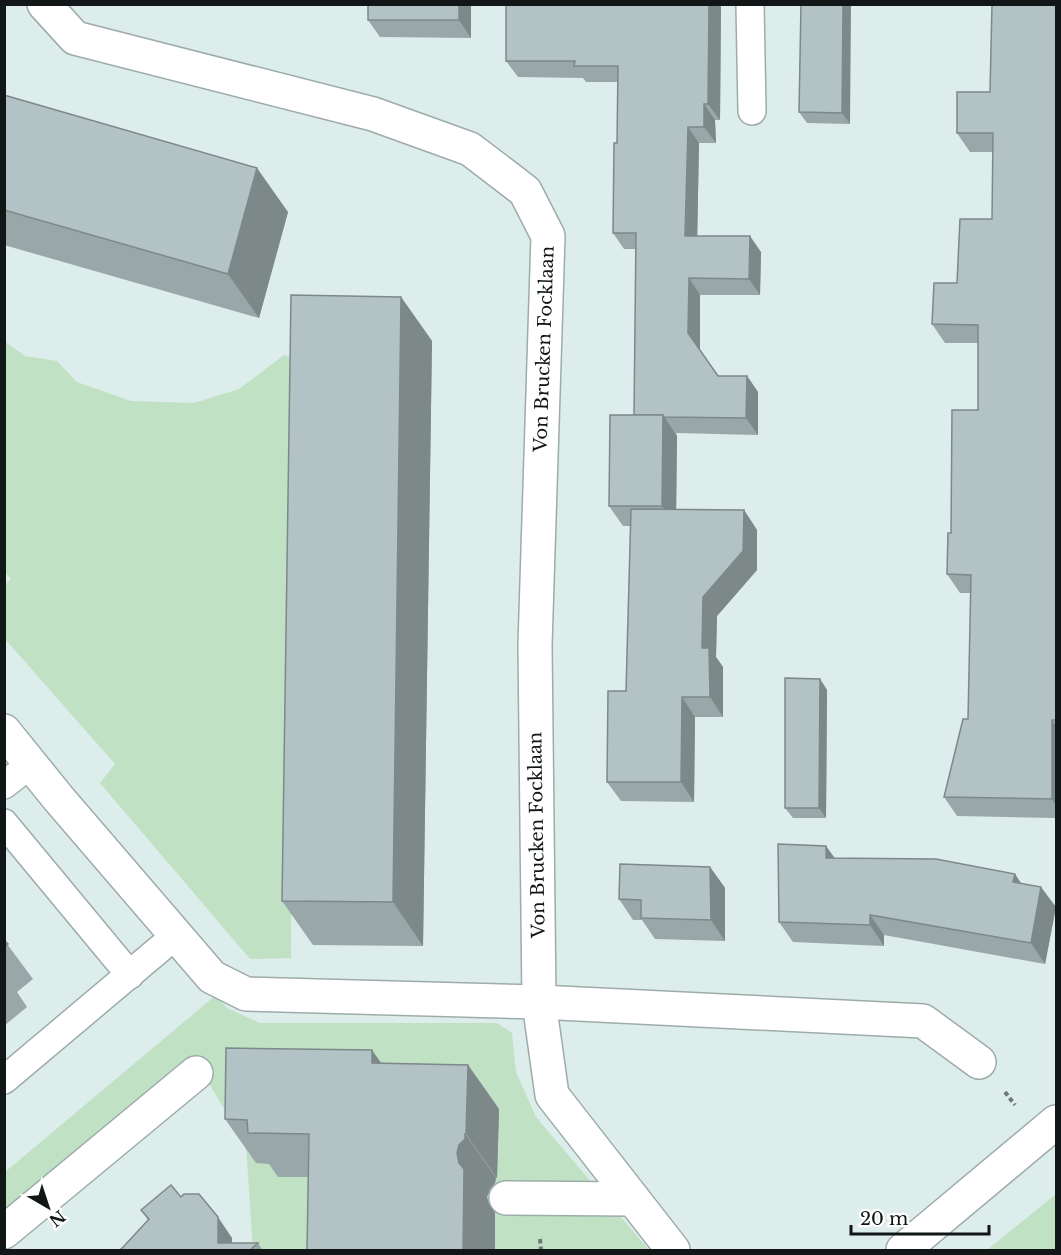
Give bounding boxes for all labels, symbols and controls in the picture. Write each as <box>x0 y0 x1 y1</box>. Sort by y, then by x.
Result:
street label: Von Brucken Focklaan <box>529 245 559 454</box>
street label: Von Brucken Focklaan <box>524 732 550 939</box>
north arrow <box>18 1177 78 1237</box>
scale bar <box>851 1198 989 1236</box>
text: N <box>45 1206 70 1231</box>
text: 20 m <box>860 1208 908 1230</box>

